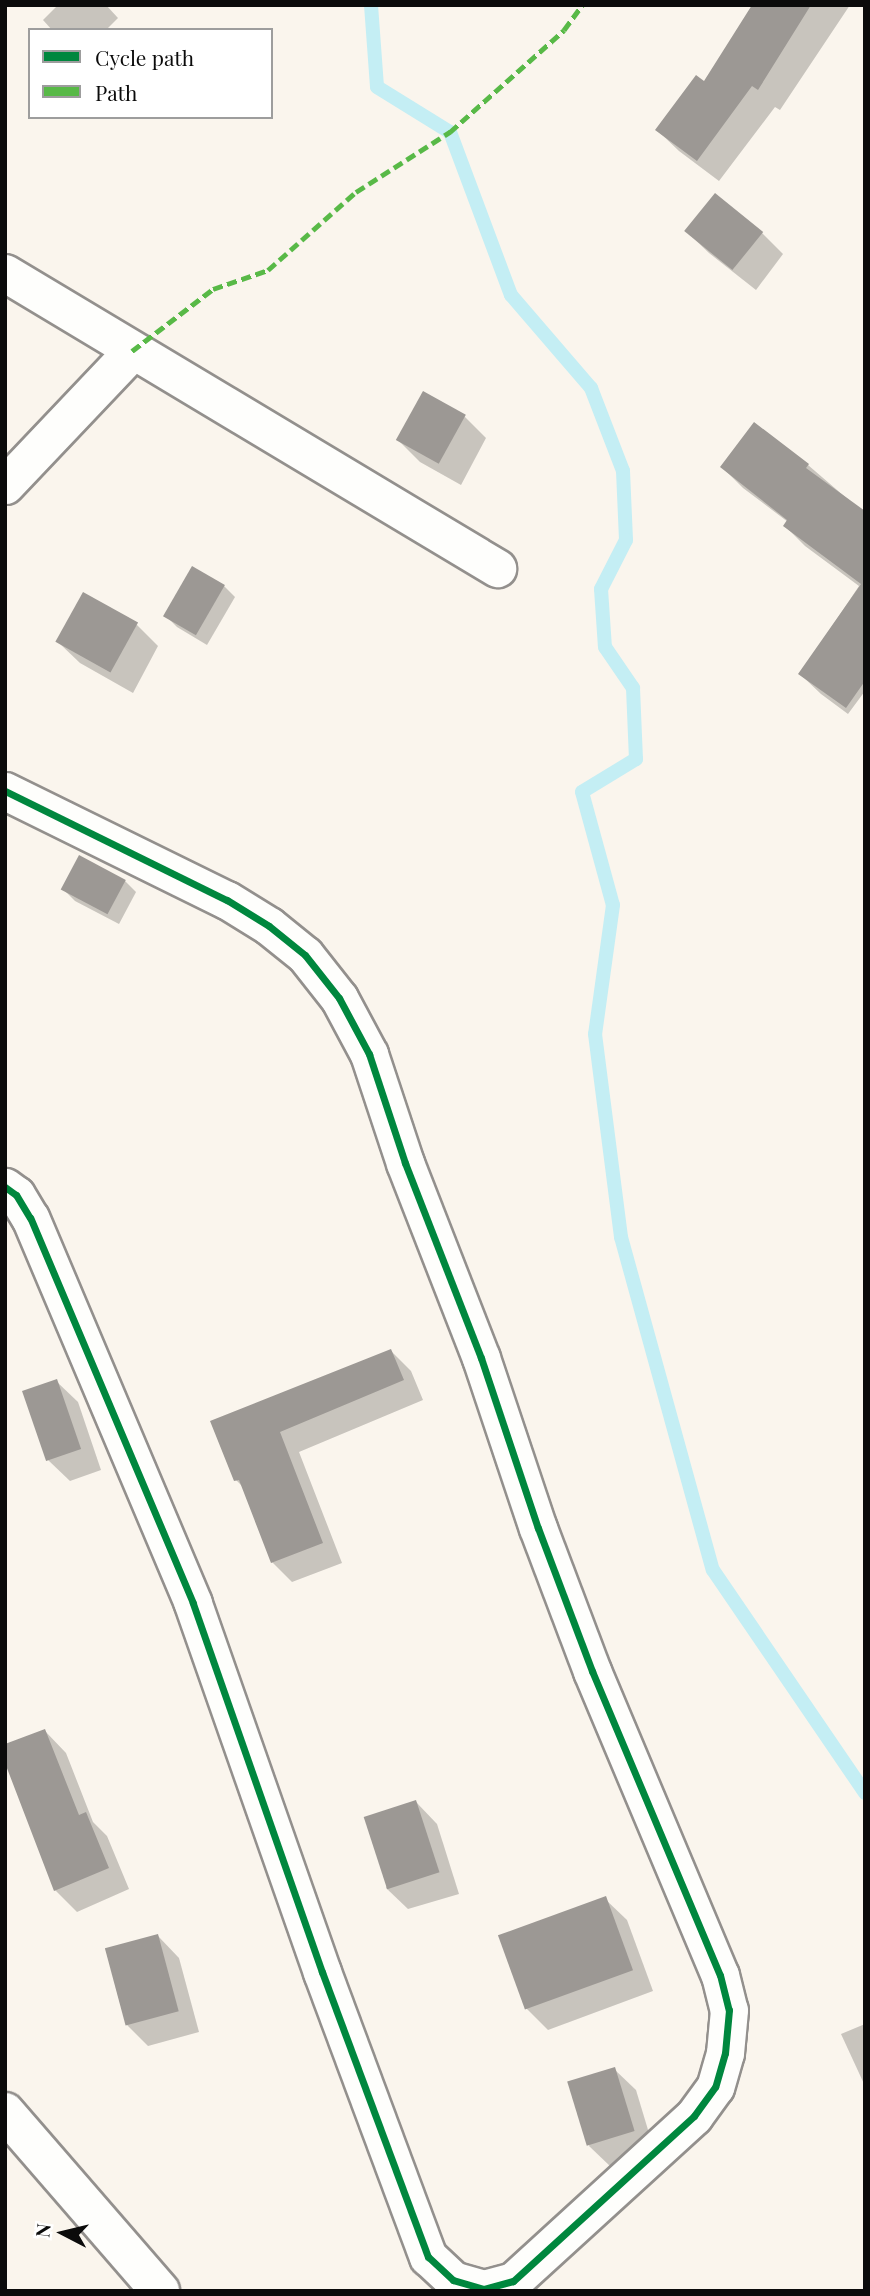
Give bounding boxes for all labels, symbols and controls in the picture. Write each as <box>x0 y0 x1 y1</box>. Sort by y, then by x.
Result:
legend <box>28 28 273 119</box>
text: Cycle path <box>95 43 194 71</box>
text: Path <box>95 78 137 106</box>
north arrow <box>28 2198 98 2268</box>
text: N <box>28 2222 56 2239</box>

